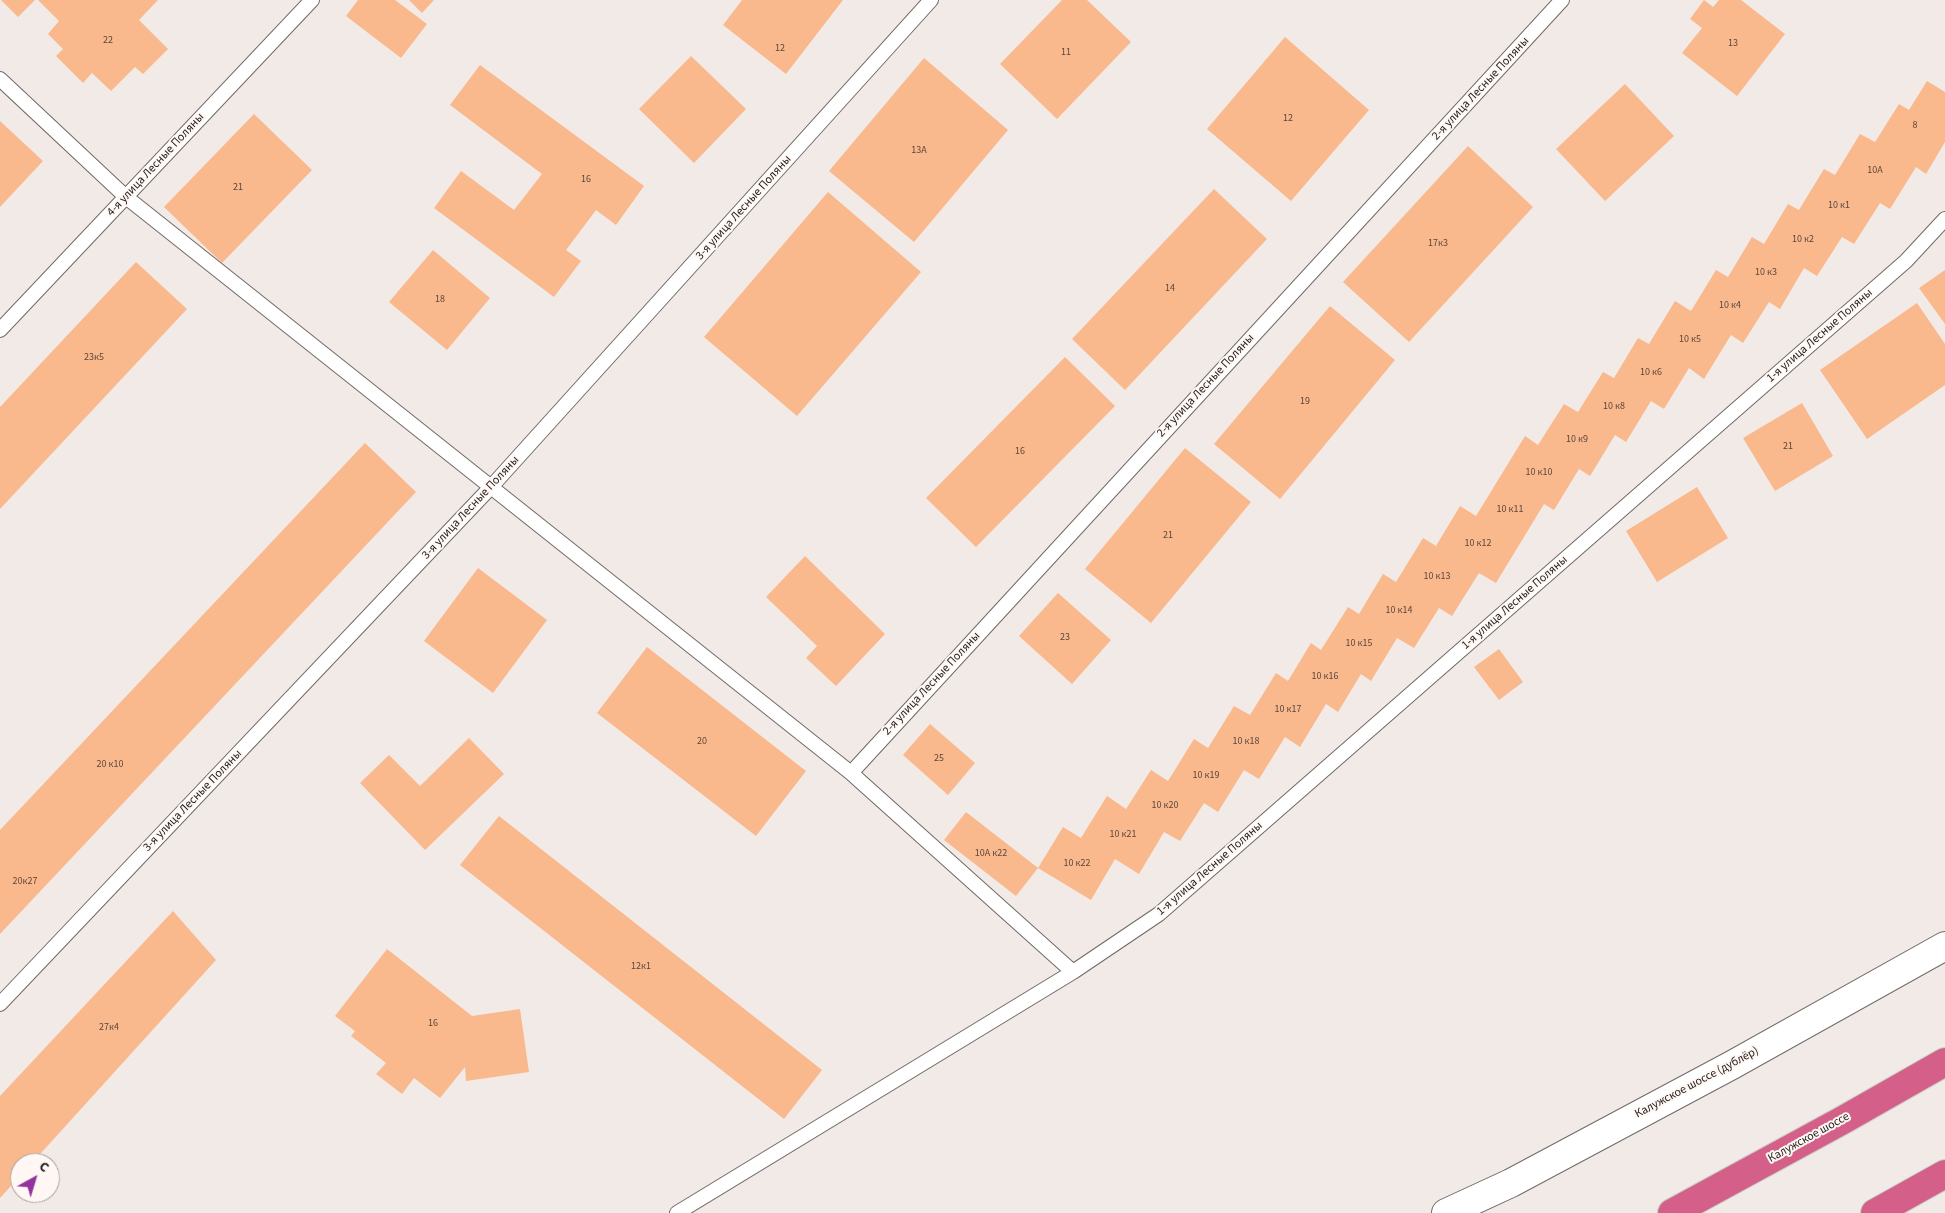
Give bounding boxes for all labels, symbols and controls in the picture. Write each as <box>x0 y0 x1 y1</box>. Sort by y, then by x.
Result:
street label: 2-я улица Лесные Поляны <box>1429 34 1533 144</box>
house number: 22 <box>103 35 113 47</box>
house number: 13 <box>1728 38 1738 50</box>
house number: 12 <box>775 43 785 55</box>
house number: 11 <box>1061 47 1071 59</box>
street label: 4-я улица Лесные Поляны <box>104 110 208 220</box>
house number: 12 <box>1283 113 1293 125</box>
house number: 8 <box>1913 120 1917 132</box>
house number: 13А <box>911 145 927 157</box>
street label: 3-я улица Лесные Поляны <box>693 153 795 263</box>
house number: 10А <box>1867 165 1883 177</box>
house number: 16 <box>581 174 591 186</box>
house number: 21 <box>233 182 243 194</box>
house number: 10 к1 <box>1828 200 1850 212</box>
house number: 10 к2 <box>1792 234 1814 246</box>
house number: 17к3 <box>1428 238 1448 250</box>
house number: 10 к3 <box>1755 267 1777 279</box>
house number: 14 <box>1165 283 1175 295</box>
street label: 1-я улица Лесные Поляны <box>1764 286 1876 386</box>
house number: 18 <box>435 294 445 306</box>
house number: 10 к4 <box>1719 300 1741 312</box>
street label: 2-я улица Лесные Поляны <box>1154 331 1258 441</box>
house number: 10 к5 <box>1679 334 1701 346</box>
house number: 23к5 <box>84 352 104 364</box>
house number: 10 к6 <box>1640 367 1662 379</box>
house number: 19 <box>1300 396 1310 408</box>
house number: 10 к8 <box>1603 401 1625 413</box>
house number: 10 к9 <box>1566 434 1588 446</box>
house number: 21 <box>1783 441 1793 453</box>
house number: 16 <box>1015 446 1025 458</box>
street label: 3-я улица Лесные Поляны <box>419 453 523 563</box>
house number: 10 к10 <box>1526 467 1552 479</box>
house number: 10 к11 <box>1497 504 1523 516</box>
house number: 21 <box>1163 530 1173 542</box>
house number: 10 к12 <box>1465 538 1491 550</box>
street label: 1-я улица Лесные Поляны <box>1459 553 1571 653</box>
house number: 10 к13 <box>1424 571 1450 583</box>
house number: 10 к14 <box>1386 605 1412 617</box>
street label: 2-я улица Лесные Поляны <box>880 629 984 739</box>
house number: 23 <box>1060 632 1070 644</box>
house number: 10 к15 <box>1346 638 1372 650</box>
house number: 10 к16 <box>1312 671 1338 683</box>
house number: 10 к17 <box>1275 704 1301 716</box>
house number: 20 <box>697 736 707 748</box>
house number: 10 к18 <box>1233 736 1259 748</box>
street label: 3-я улица Лесные Поляны <box>141 747 245 855</box>
house number: 25 <box>934 753 944 765</box>
house number: 20 к10 <box>97 759 123 771</box>
house number: 10 к19 <box>1193 770 1219 782</box>
house number: 10 к20 <box>1152 800 1178 812</box>
street label: 1-я улица Лесные Поляны <box>1154 819 1266 919</box>
house number: 10 к21 <box>1110 829 1136 841</box>
house number: 10А к22 <box>975 848 1007 860</box>
house number: 10 к22 <box>1064 858 1090 870</box>
house number: 20к27 <box>13 876 37 888</box>
house number: 12к1 <box>631 961 651 973</box>
house number: 16 <box>428 1018 438 1030</box>
house number: 27к4 <box>99 1022 119 1034</box>
street label: Калужское шоссе (дублёр) <box>1633 1044 1761 1122</box>
street label: Калужское шоссе <box>1766 1110 1852 1166</box>
north arrow <box>10 1153 60 1203</box>
text: С <box>34 1157 53 1177</box>

